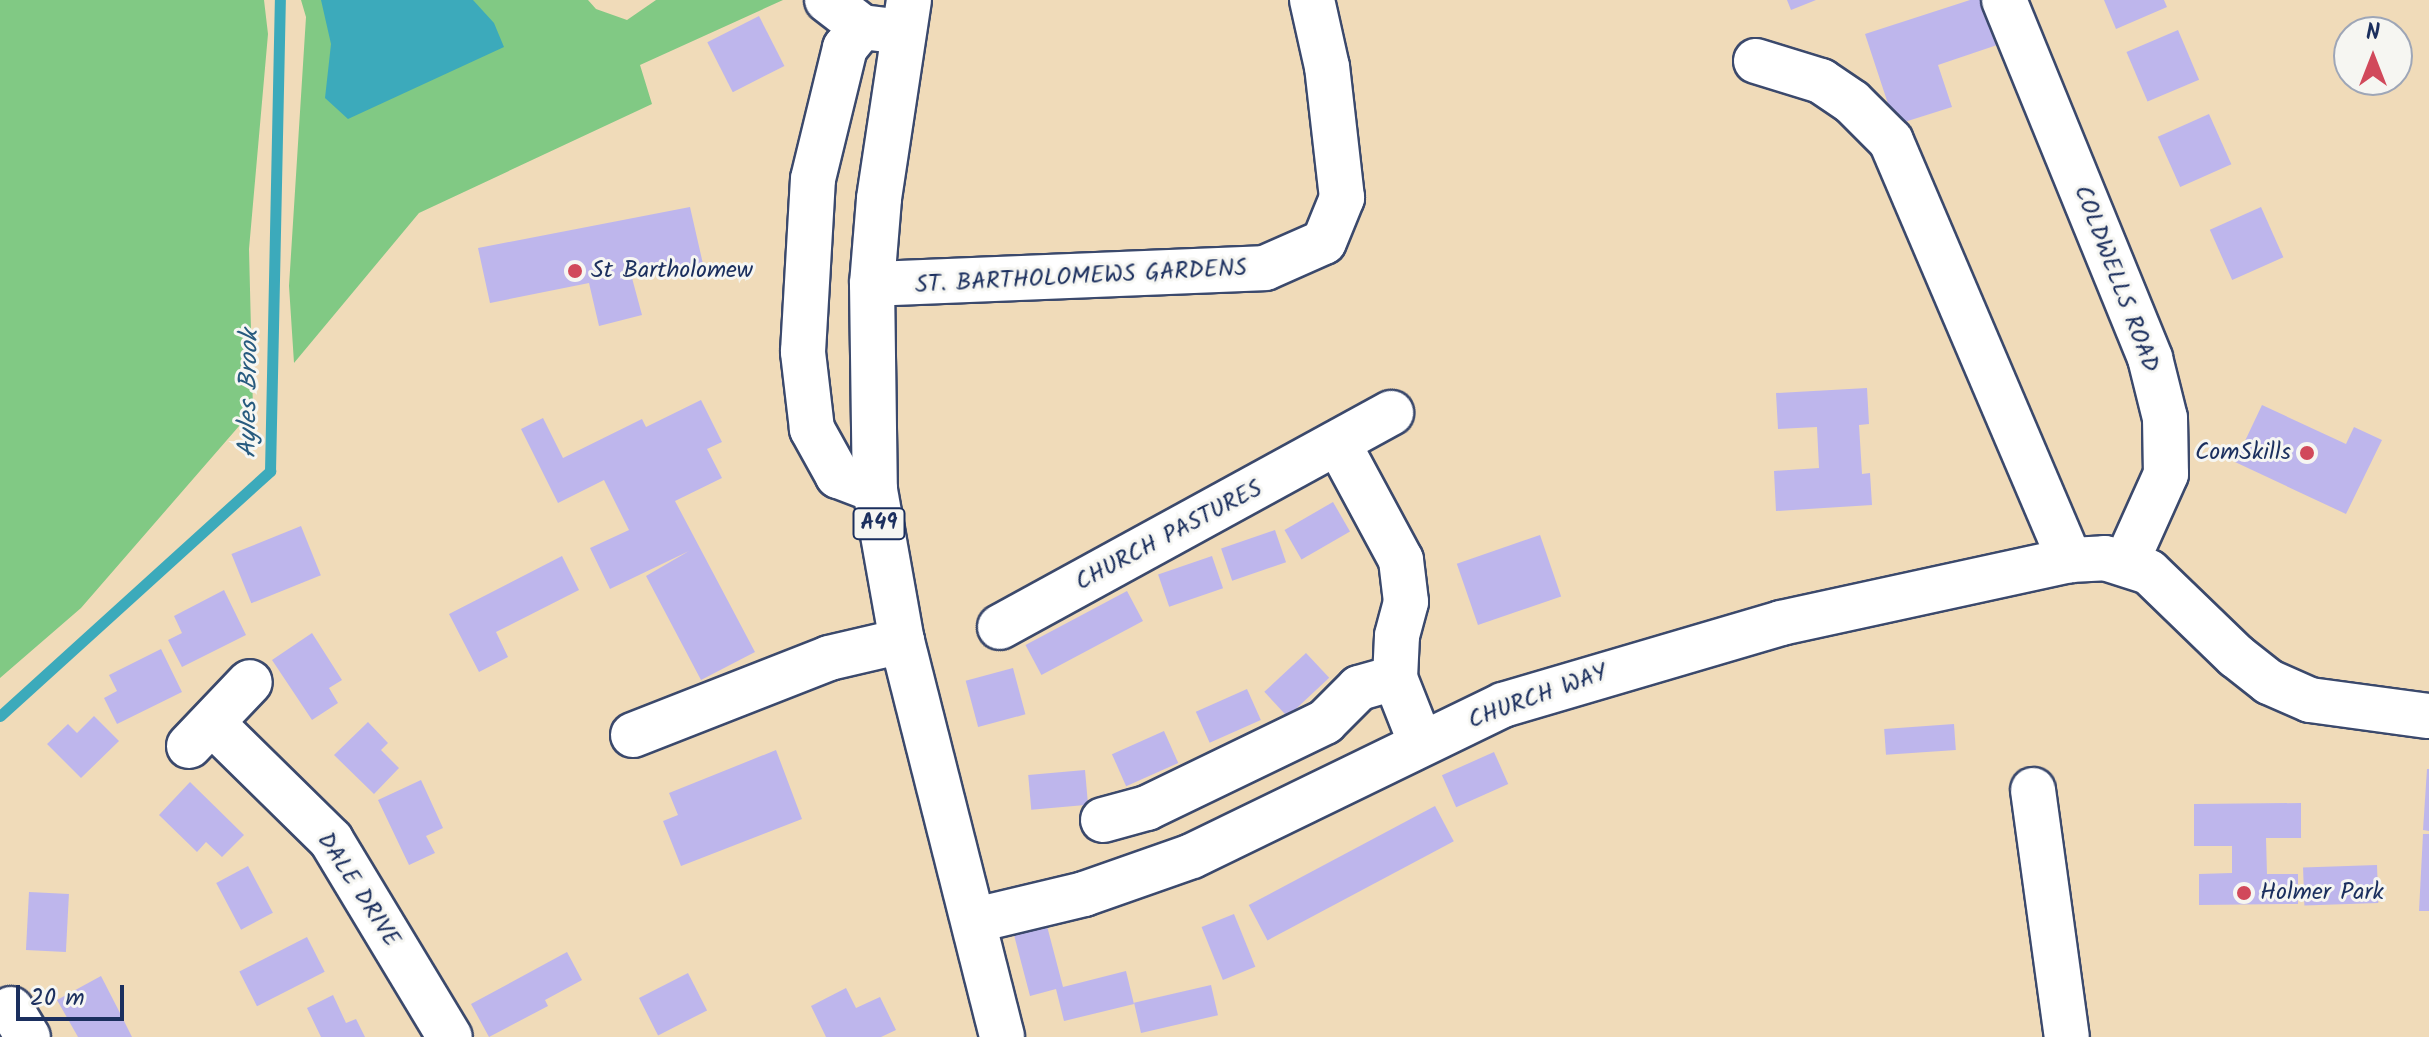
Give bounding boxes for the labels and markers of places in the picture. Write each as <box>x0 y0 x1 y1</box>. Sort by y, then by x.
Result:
place label: St Bartholomew <box>591 257 753 285</box>
marker: St Bartholomew <box>566 262 584 280</box>
place label: ComSkills <box>2195 439 2291 467</box>
marker: ComSkills <box>2298 444 2316 462</box>
place label: Holmer Park <box>2260 879 2384 907</box>
marker: Holmer Park <box>2235 884 2253 902</box>

